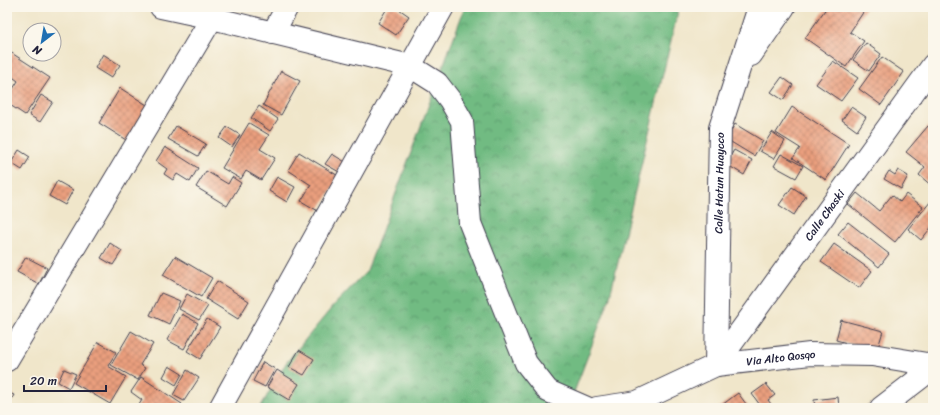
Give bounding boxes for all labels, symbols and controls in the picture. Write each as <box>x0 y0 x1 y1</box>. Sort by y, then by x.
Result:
north arrow <box>22 22 62 62</box>
text: N <box>29 40 46 61</box>
street label: Calle Hatun Huaycco <box>709 132 730 234</box>
street label: Calle Chaski <box>800 185 850 245</box>
street label: Via Alto Qosqo <box>745 345 816 371</box>
scale bar <box>24 367 106 393</box>
text: 20 m <box>30 370 57 392</box>

